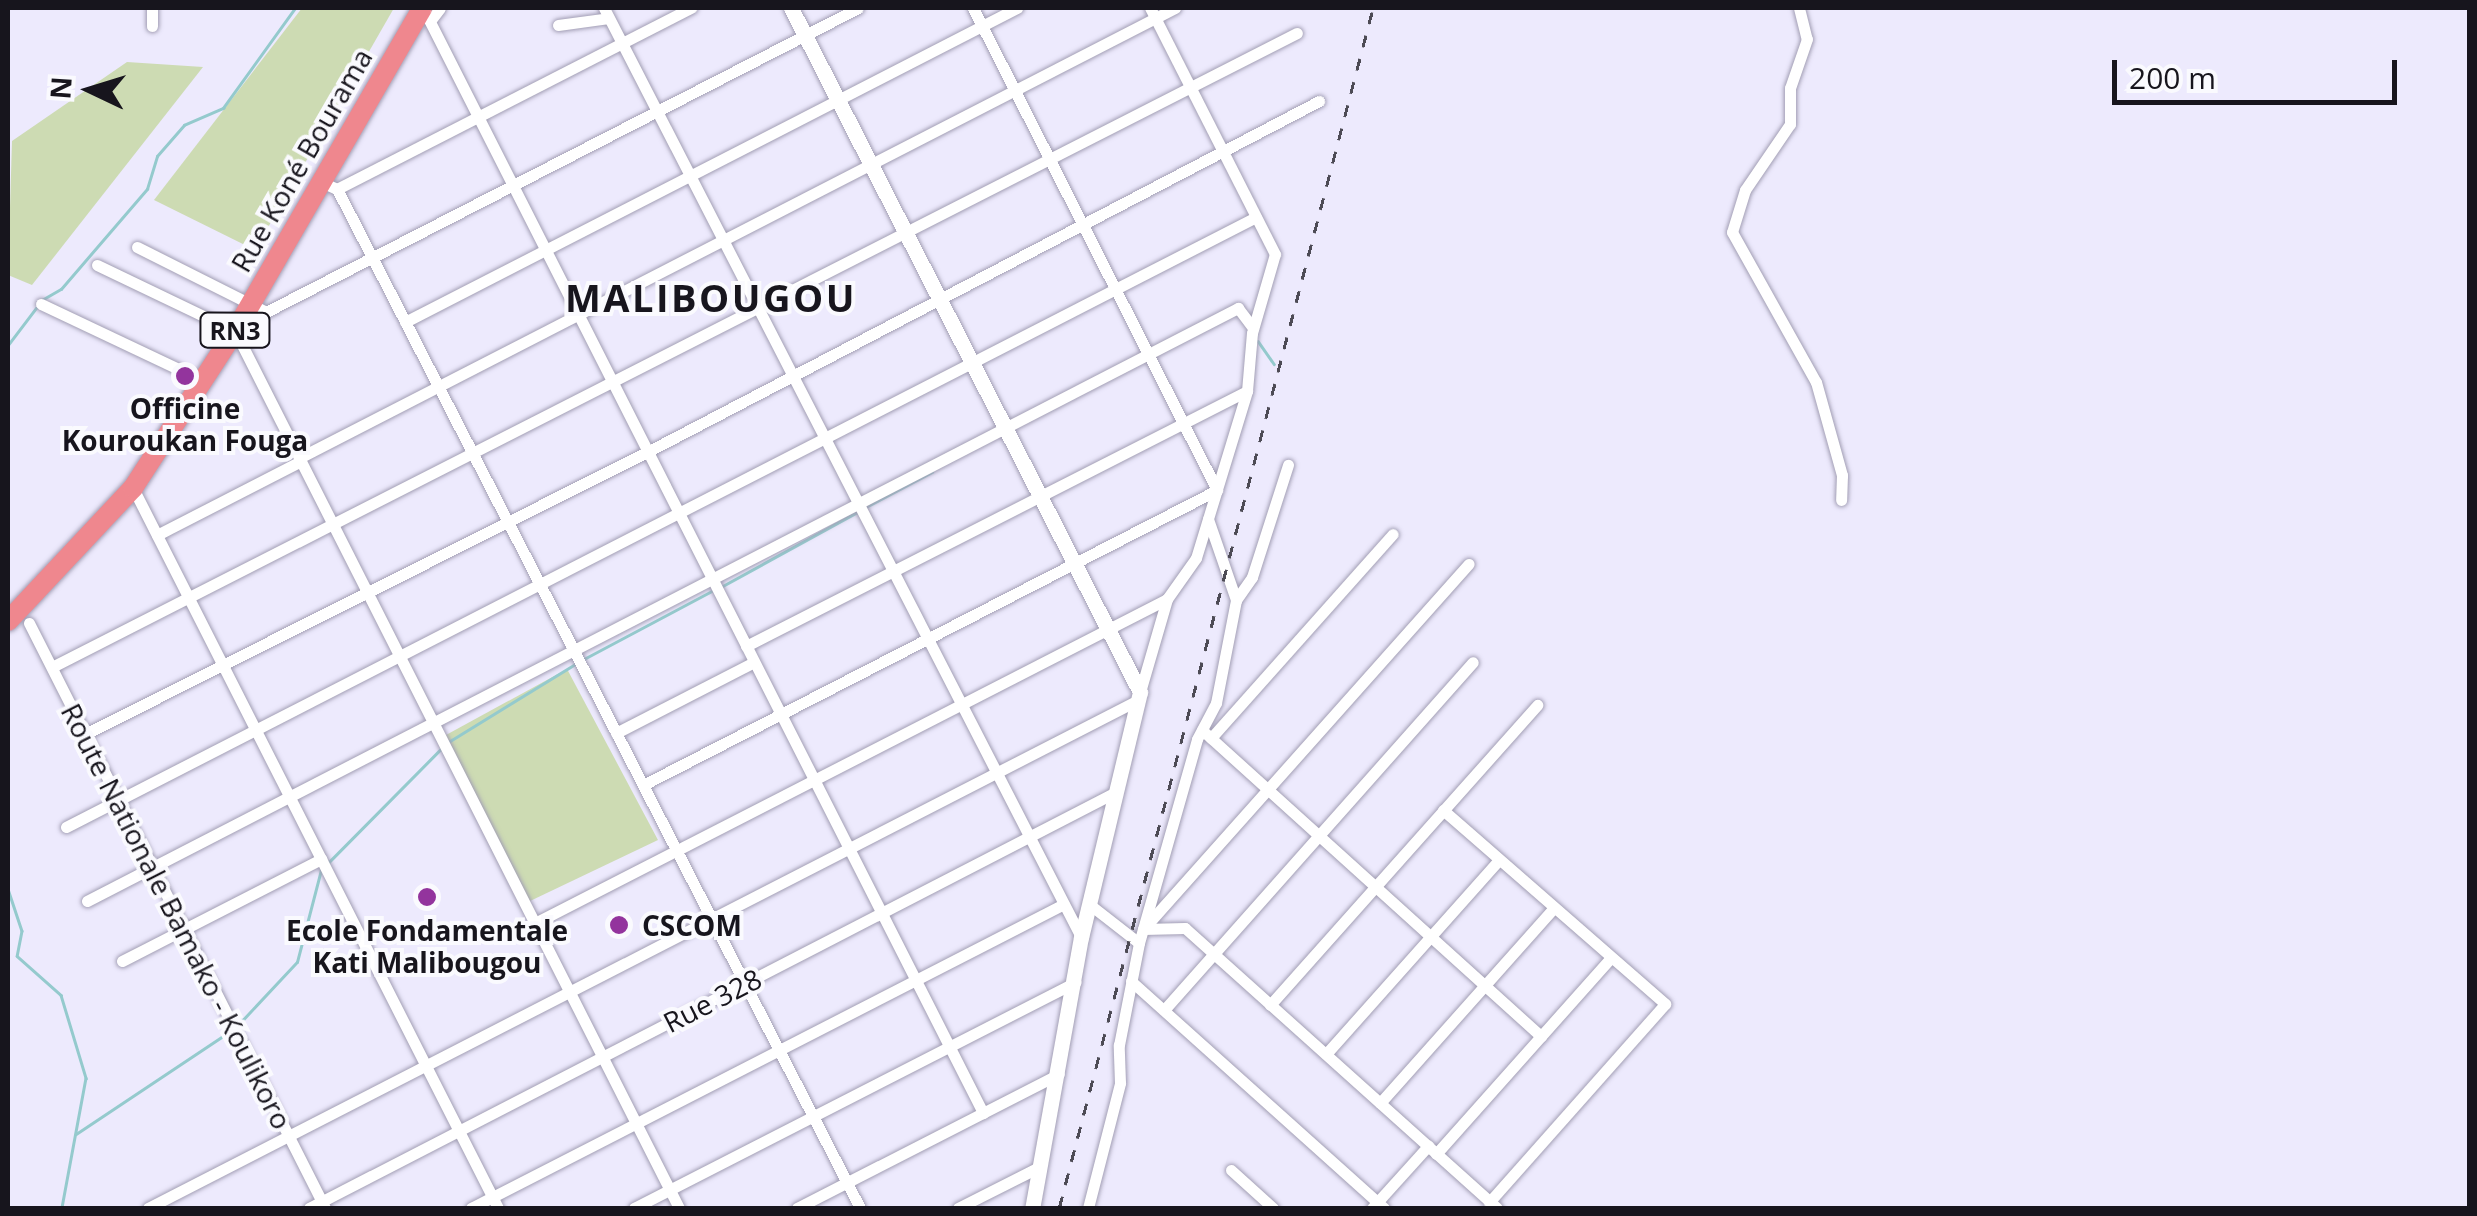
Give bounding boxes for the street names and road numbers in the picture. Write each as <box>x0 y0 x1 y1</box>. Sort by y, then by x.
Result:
street label: Rue Koné Bourama <box>223 42 379 278</box>
road number: RN3 <box>198 310 272 350</box>
street label: Route Nationale Bamako - Koulikoro <box>55 698 299 1134</box>
street label: Rue 328 <box>657 961 767 1039</box>

